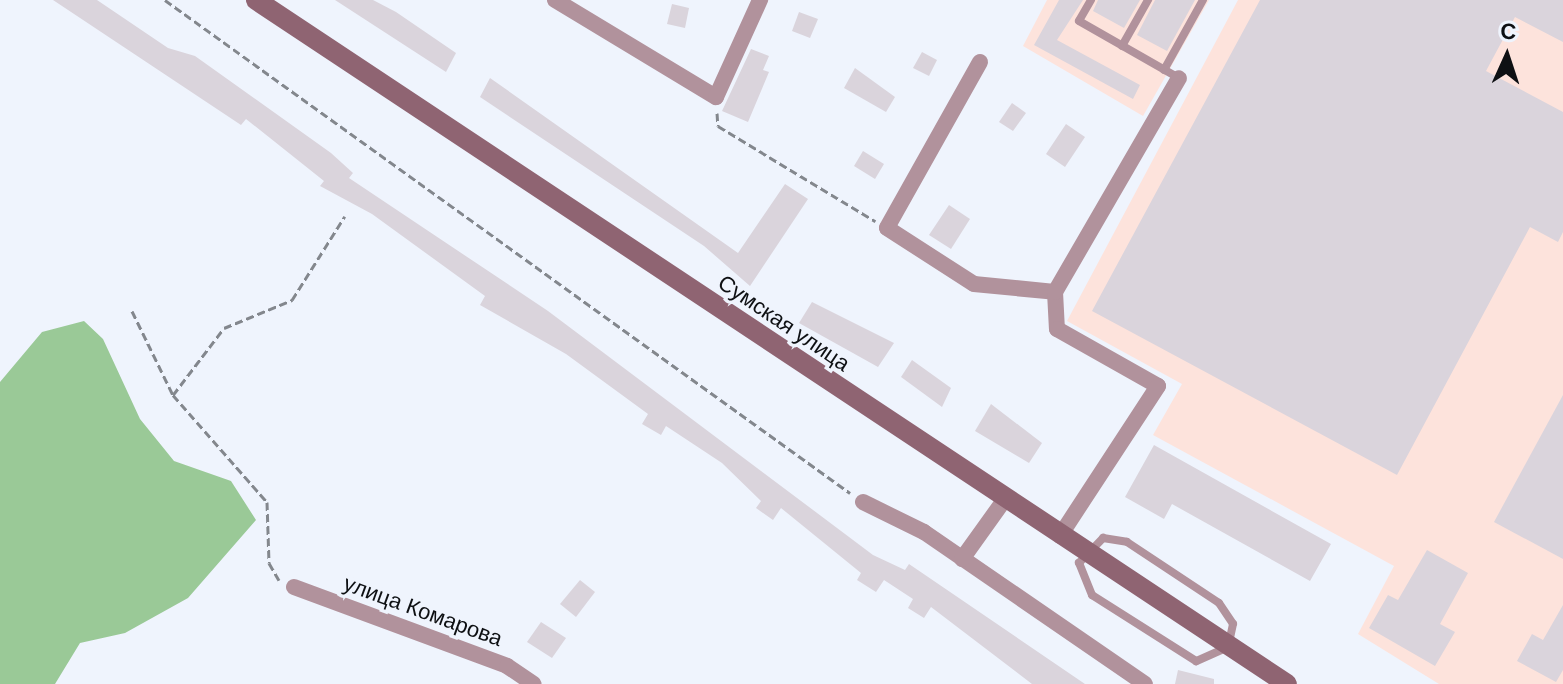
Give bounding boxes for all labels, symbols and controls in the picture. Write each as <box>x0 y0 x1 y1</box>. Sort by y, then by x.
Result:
north arrow <box>1467 16 1547 96</box>
text: С <box>1500 17 1517 46</box>
street label: Сумская улица <box>713 269 855 377</box>
street label: улица Комарова <box>340 570 506 652</box>

